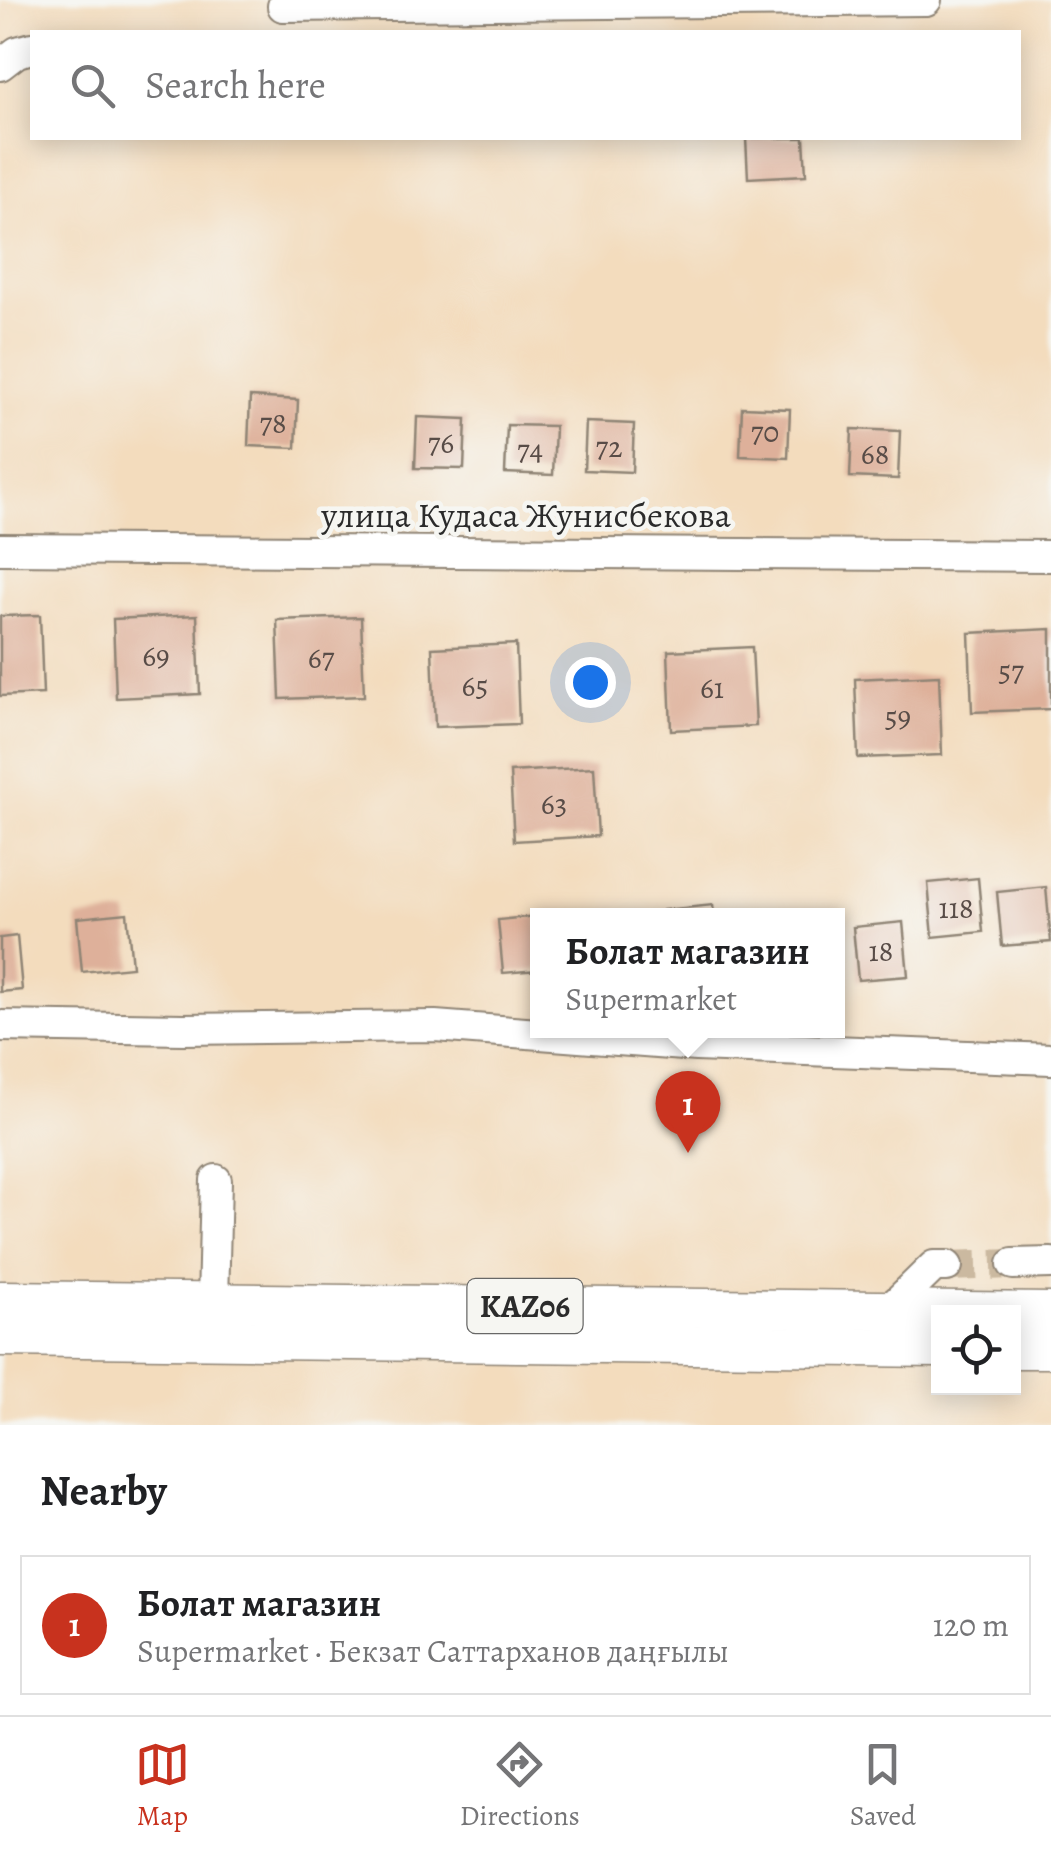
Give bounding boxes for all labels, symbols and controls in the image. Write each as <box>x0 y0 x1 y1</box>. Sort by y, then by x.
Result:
search box <box>30 30 1021 140</box>
icon: search <box>65 58 120 113</box>
text: Search here <box>145 59 326 111</box>
house number: 78 <box>259 403 287 443</box>
house number: 70 <box>751 412 779 452</box>
house number: 76 <box>428 423 454 463</box>
house number: 72 <box>596 427 622 467</box>
house number: 74 <box>517 430 543 470</box>
house number: 68 <box>861 434 889 474</box>
street label: улица Кудаса Жунисбекова <box>320 491 731 539</box>
house number: 69 <box>142 636 170 676</box>
house number: 67 <box>308 638 335 678</box>
house number: 57 <box>998 651 1024 691</box>
your location <box>565 657 616 708</box>
house number: 65 <box>462 666 488 706</box>
house number: 61 <box>700 668 724 708</box>
house number: 59 <box>885 697 911 737</box>
house number: 63 <box>541 784 567 824</box>
house number: 118 <box>938 888 974 928</box>
popup <box>530 908 845 1038</box>
text: Болат магазин <box>565 925 810 977</box>
house number: 18 <box>869 931 893 971</box>
text: Supermarket <box>565 977 737 1021</box>
pin: 1 <box>656 1070 720 1153</box>
road number: KАZ06 <box>468 1279 582 1333</box>
map controls <box>931 1305 1021 1395</box>
button: locate <box>931 1305 1021 1395</box>
text: Nearby <box>40 1462 167 1519</box>
text: Болат магазин <box>137 1577 381 1629</box>
text: 1 <box>69 1603 80 1647</box>
text: 120 m <box>933 1603 1009 1647</box>
text: Supermarket · Бекзат Саттарханов даңғылы <box>137 1629 729 1673</box>
tab: Map <box>135 1737 190 1835</box>
tab: Directions <box>460 1737 580 1835</box>
tab: Saved <box>850 1737 916 1835</box>

